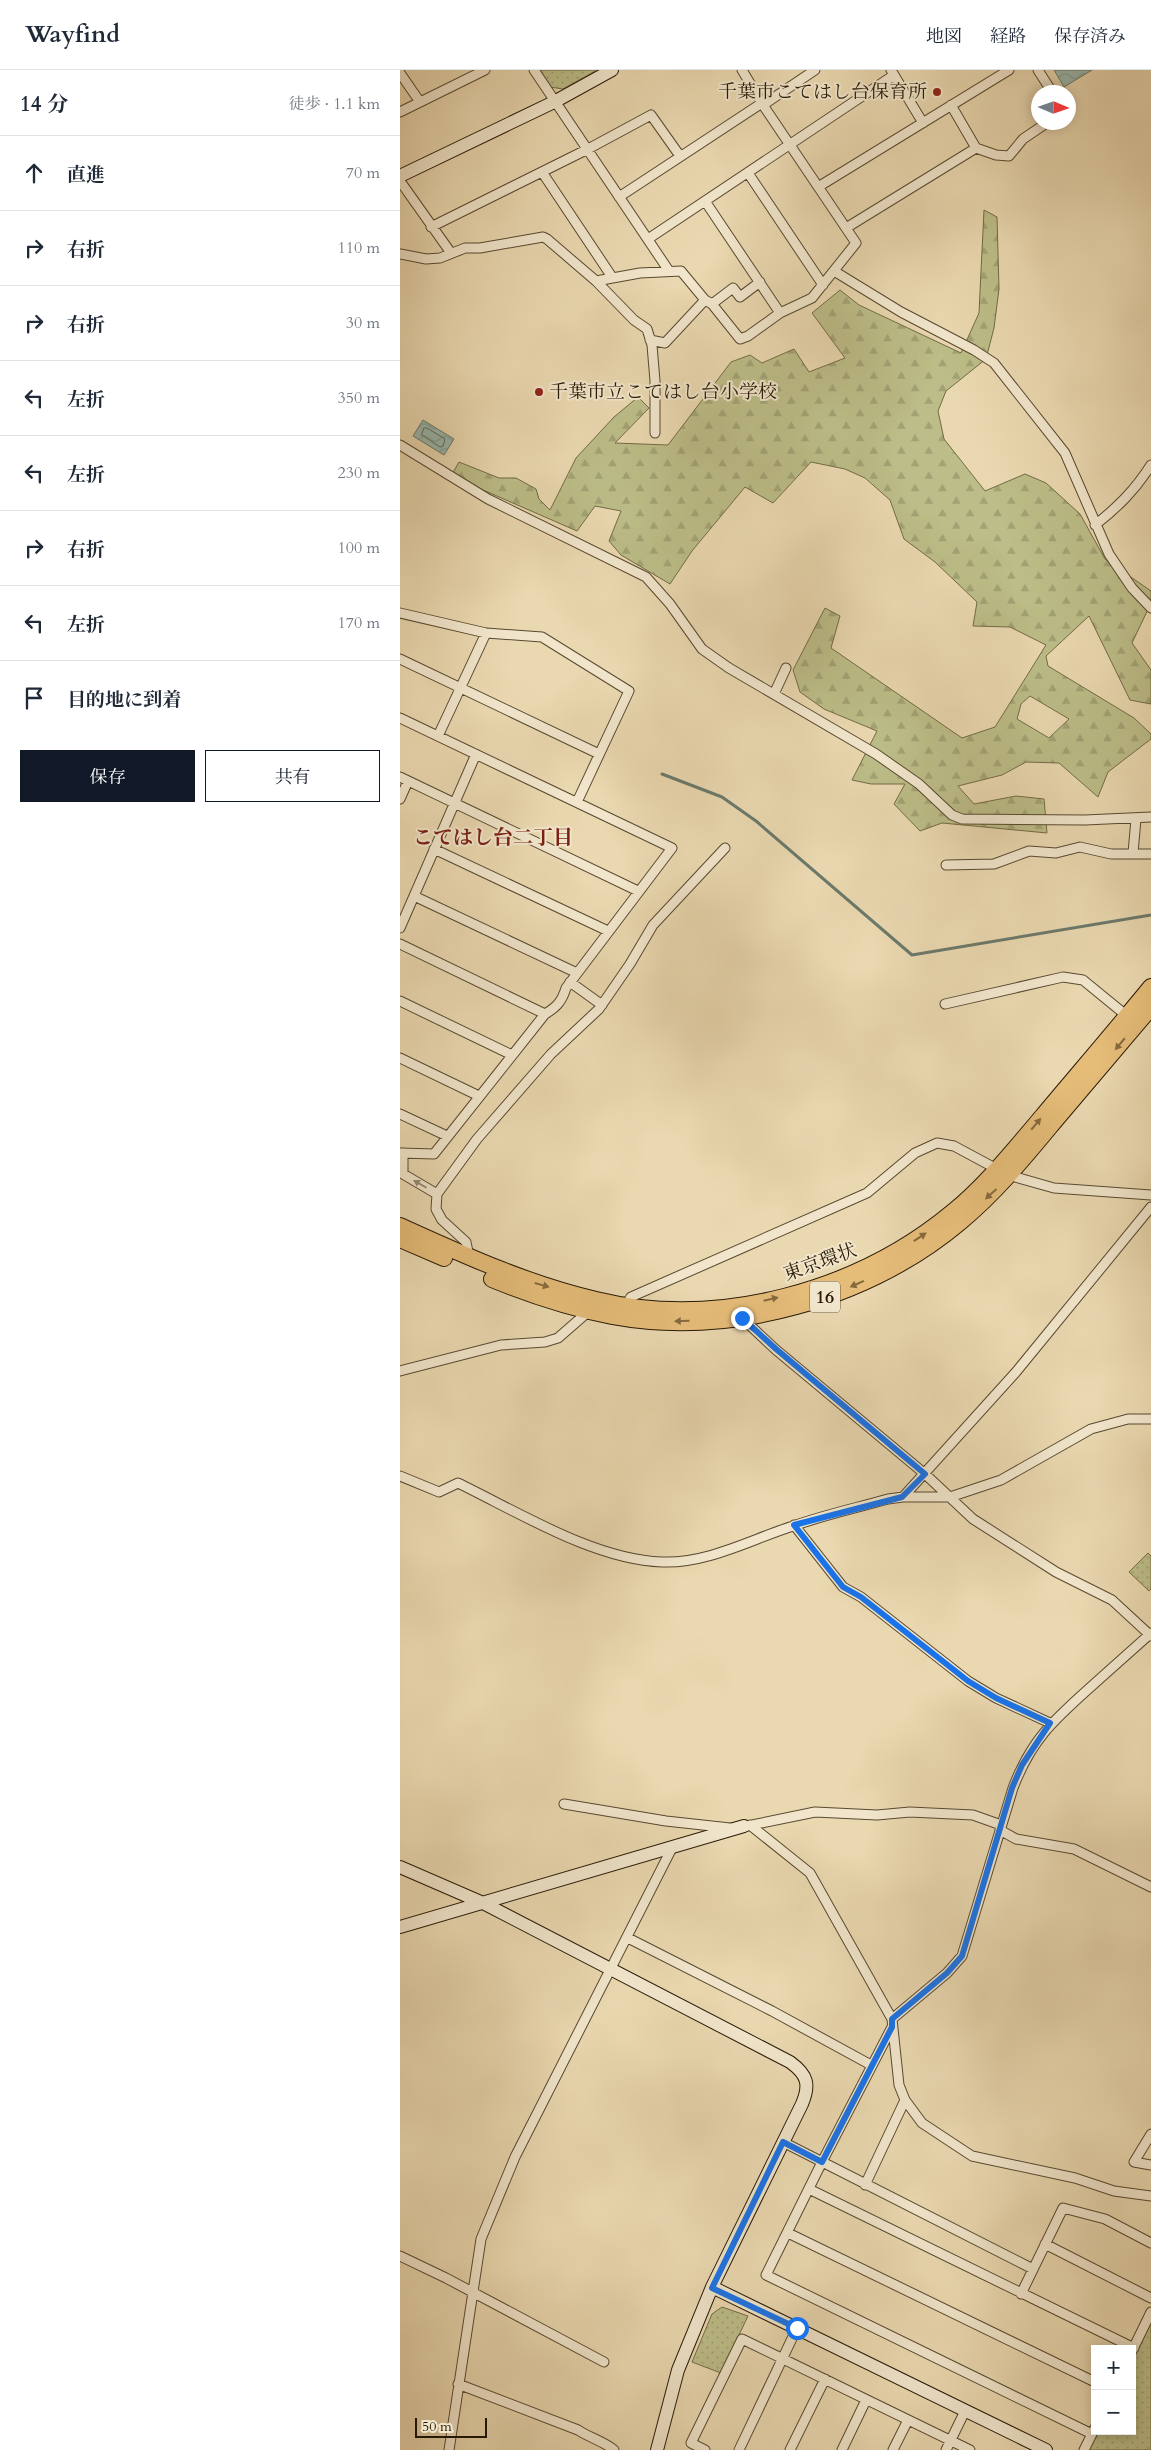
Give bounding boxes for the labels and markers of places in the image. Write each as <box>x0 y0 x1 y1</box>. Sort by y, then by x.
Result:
place label: 千葉市こてはし台保育所 <box>718 79 927 105</box>
marker: 千葉市こてはし台保育所 <box>931 86 943 98</box>
place label: 千葉市立こてはし台小学校 <box>549 379 777 405</box>
marker: 千葉市立こてはし台小学校 <box>533 386 545 398</box>

